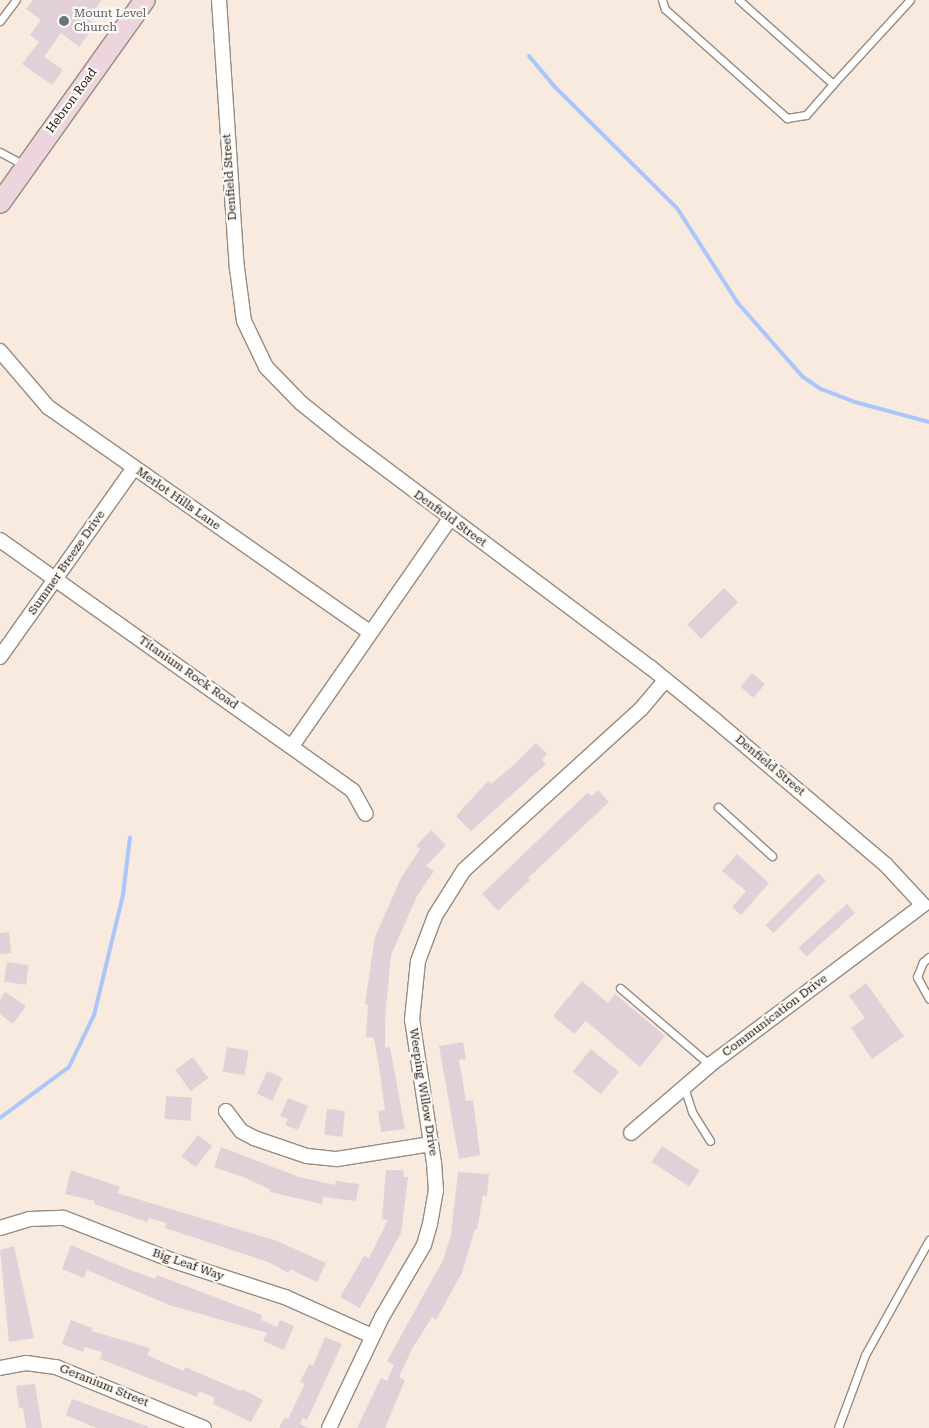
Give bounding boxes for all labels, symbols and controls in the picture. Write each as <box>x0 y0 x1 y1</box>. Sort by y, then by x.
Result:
place label: Mount Level Church <box>74 7 146 35</box>
marker: Mount Level Church <box>58 15 70 27</box>
street label: Hebron Road <box>44 66 100 136</box>
street label: Denfield Street <box>220 133 240 221</box>
street label: Merlot Hills Lane <box>133 464 223 534</box>
street label: Denfield Street <box>411 488 489 550</box>
street label: Summer Breeze Drive <box>26 508 108 618</box>
street label: Titanium Rock Road <box>135 633 241 713</box>
street label: Denfield Street <box>732 732 808 800</box>
street label: Communication Drive <box>720 972 830 1060</box>
street label: Weeping Willow Drive <box>406 1027 440 1157</box>
street label: Big Leaf Way <box>150 1246 226 1284</box>
street label: Geranium Street <box>57 1362 151 1410</box>

